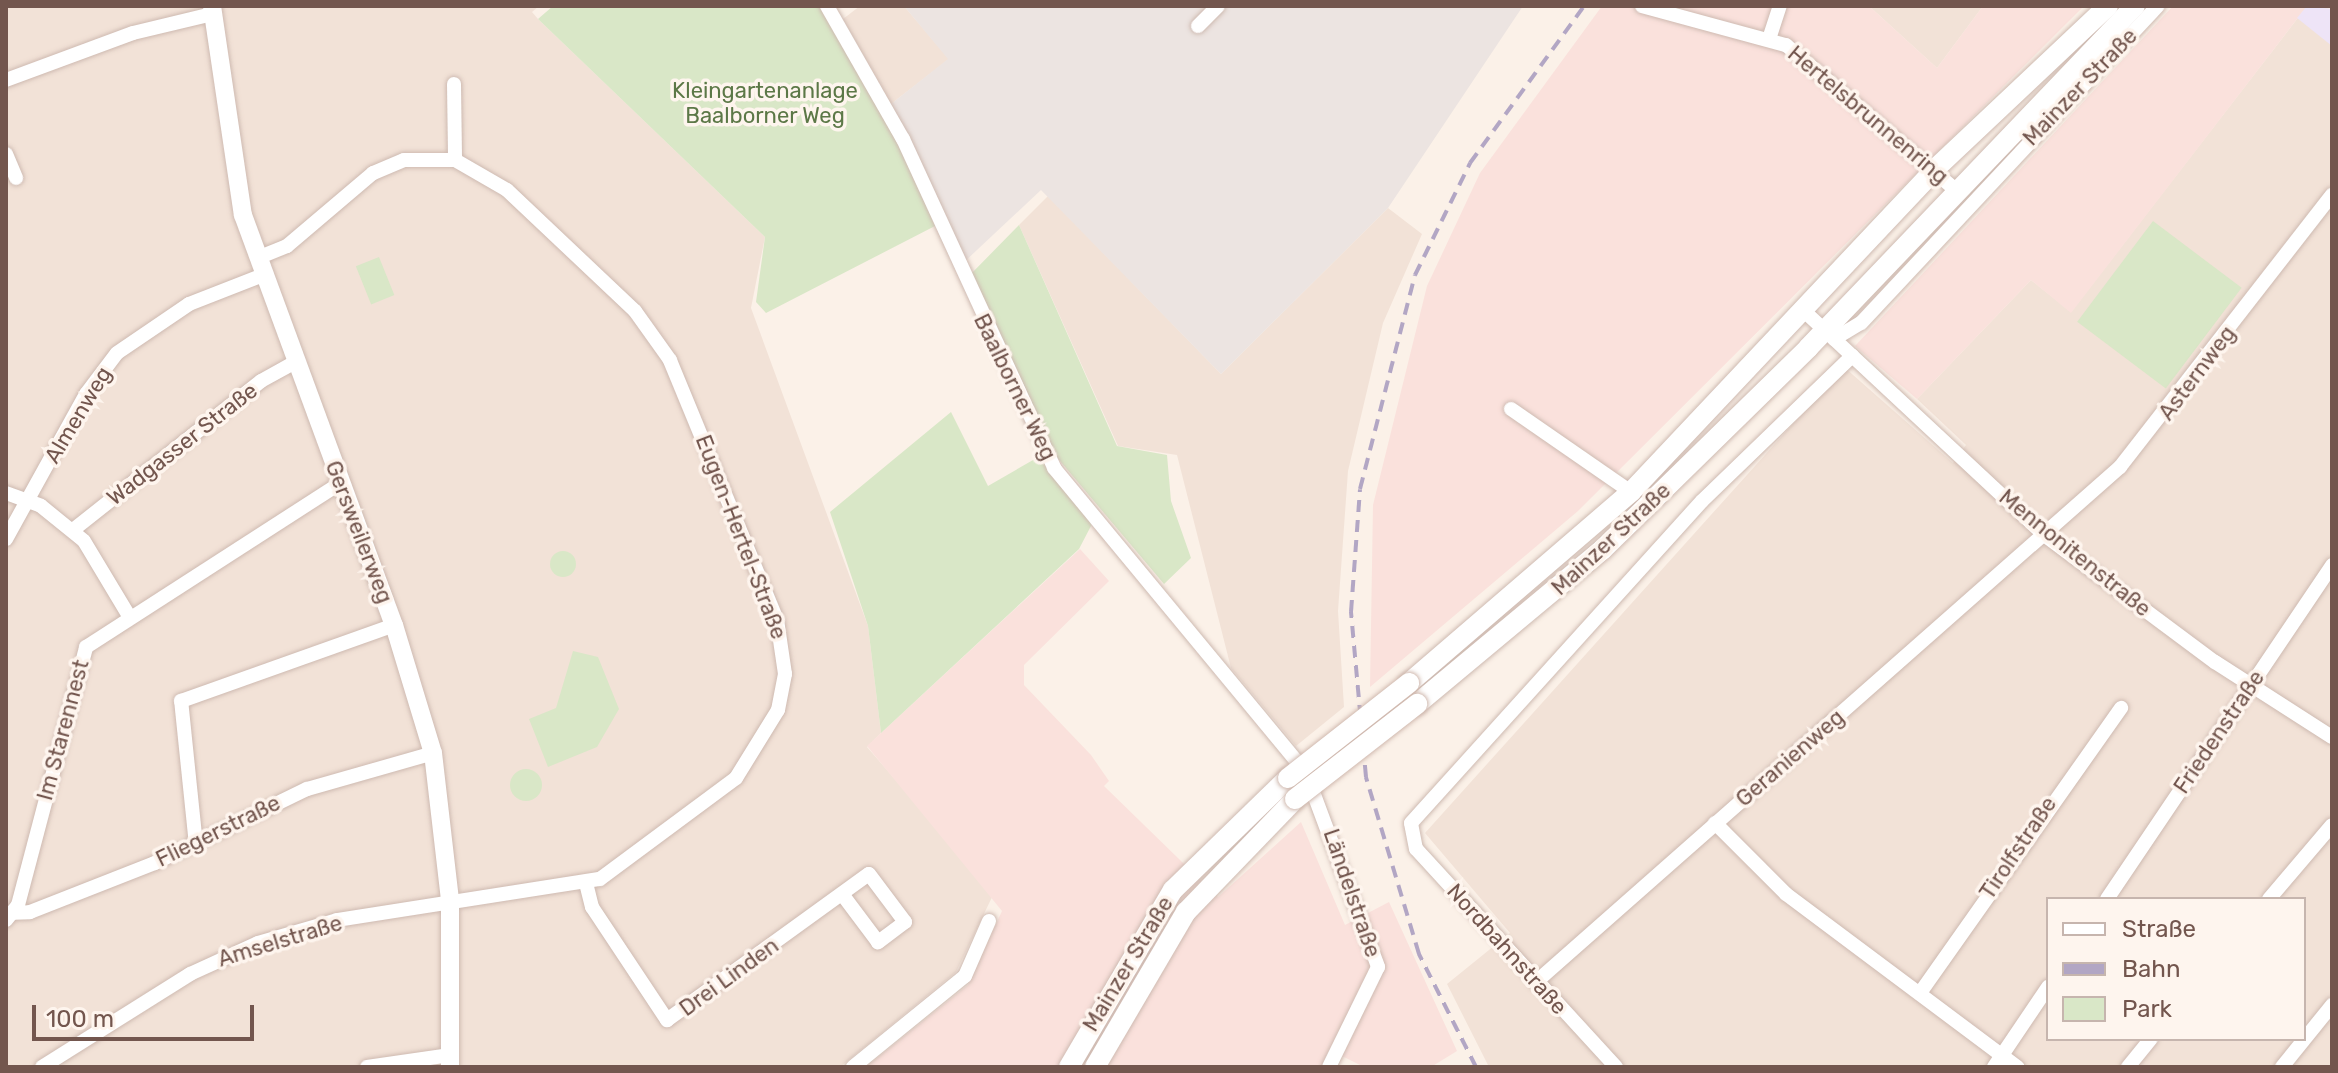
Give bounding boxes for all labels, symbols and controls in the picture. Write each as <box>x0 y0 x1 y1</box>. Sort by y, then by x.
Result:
street label: Mainzer Straße <box>2017 23 2143 151</box>
street label: Hertelsbrunnenring <box>1783 40 1953 190</box>
park label: Kleingartenanlage Baalborner Weg <box>672 77 858 128</box>
street label: Baalborner Weg <box>968 309 1062 465</box>
street label: Asternweg <box>2153 321 2241 425</box>
street label: Almenweg <box>39 362 117 468</box>
street label: Wadgasser Straße <box>101 377 263 511</box>
street label: Eugen-Hertel-Straße <box>690 431 792 643</box>
street label: Gersweilerweg <box>320 457 398 607</box>
street label: Mainzer Straße <box>1546 477 1676 601</box>
street label: Mennonitenstraße <box>1994 484 2156 622</box>
street label: Im Starennest <box>32 657 94 803</box>
street label: Friedenstraße <box>2168 665 2270 799</box>
street label: Geranienweg <box>1731 704 1849 812</box>
street label: Fliegerstraße <box>152 790 284 872</box>
street label: Tirolfstraße <box>1974 792 2062 904</box>
street label: Ländelstraße <box>1318 825 1386 961</box>
street label: Nordbahnstraße <box>1441 878 1573 1020</box>
street label: Mainzer Straße <box>1077 892 1179 1036</box>
legend <box>2046 897 2306 1041</box>
street label: Amselstraße <box>215 910 345 972</box>
text: Straße <box>2122 915 2196 943</box>
street label: Drei Linden <box>674 932 784 1022</box>
text: Bahn <box>2122 955 2180 983</box>
scale bar <box>36 989 258 1039</box>
text: Park <box>2122 995 2172 1023</box>
text: 100 m <box>46 1005 114 1033</box>

